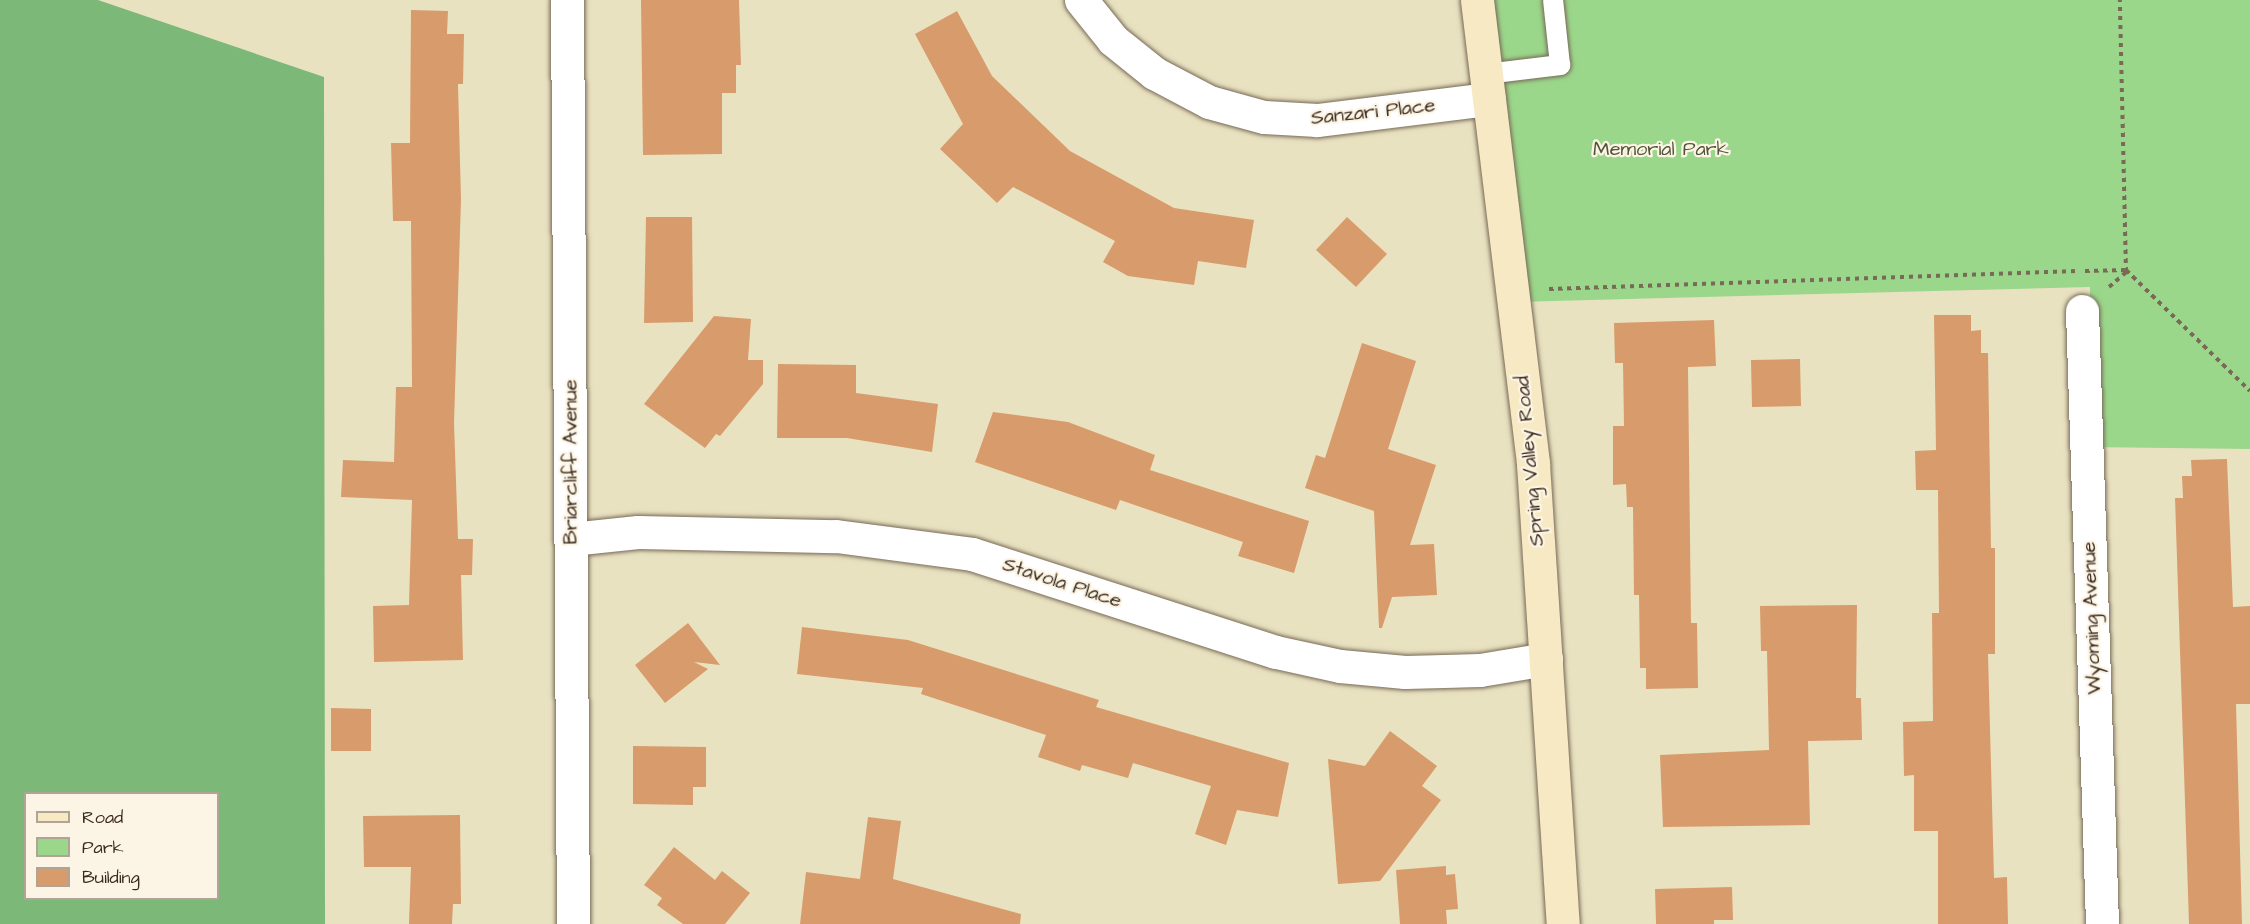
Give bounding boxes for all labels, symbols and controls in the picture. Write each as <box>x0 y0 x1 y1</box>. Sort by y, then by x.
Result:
street label: Sanzari Place <box>1310 94 1436 130</box>
park label: Memorial Park <box>1593 137 1729 161</box>
street label: Spring Valley Road <box>1511 375 1549 547</box>
street label: Briarcliff Avenue <box>559 379 583 545</box>
street label: Wyoming Avenue <box>2077 541 2107 695</box>
street label: Stavola Place <box>1000 552 1124 614</box>
legend <box>24 792 219 900</box>
text: Road <box>82 805 123 830</box>
text: Park <box>82 835 124 860</box>
text: Building <box>82 865 140 890</box>

